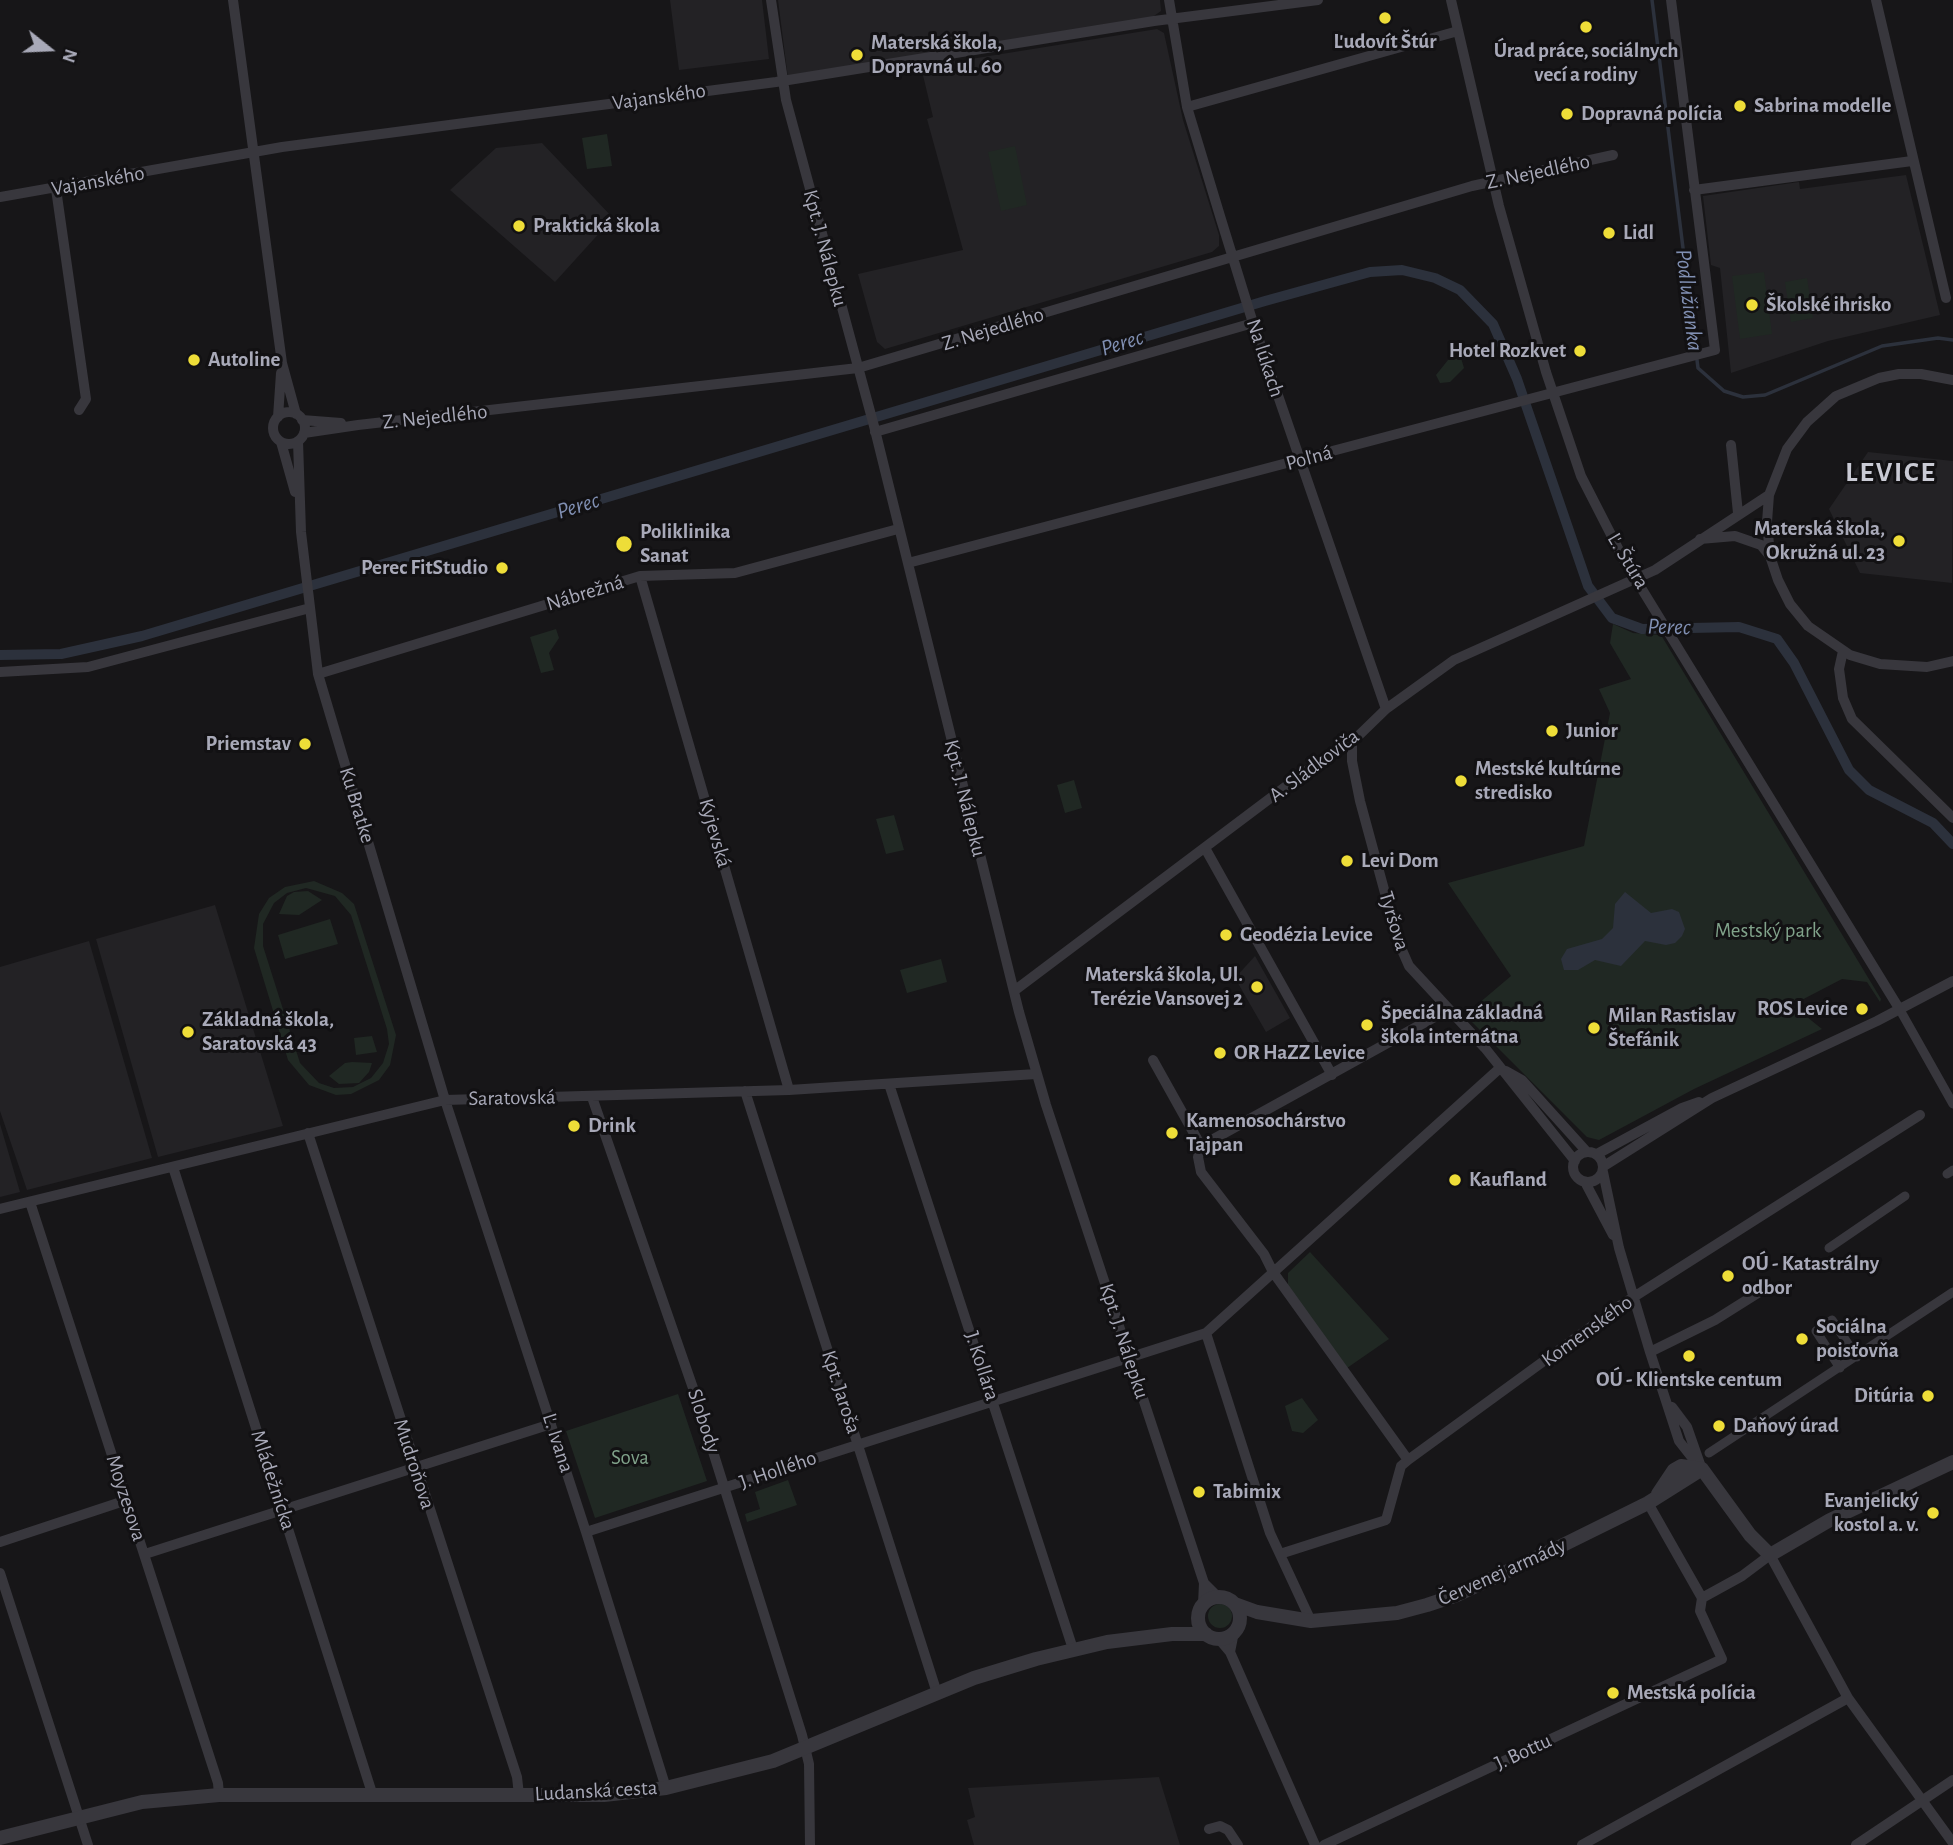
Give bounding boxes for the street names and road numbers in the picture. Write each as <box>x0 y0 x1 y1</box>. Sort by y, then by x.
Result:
street label: Vajanského <box>611 78 707 116</box>
street label: Z. Nejedlého <box>1484 149 1592 195</box>
street label: Vajanského <box>49 160 147 202</box>
street label: Kpt. J. Nálepku <box>797 187 853 309</box>
street label: Z. Nejedlého <box>939 302 1047 356</box>
street label: Na lúkach <box>1241 316 1289 400</box>
street label: Z. Nejedlého <box>381 399 489 435</box>
street label: Poľná <box>1283 440 1335 476</box>
street label: Ľ. Štúra <box>1601 528 1655 594</box>
street label: Nábrežná <box>543 569 627 617</box>
street label: A. Sládkoviča <box>1264 724 1364 808</box>
street label: Kpt. J. Nálepku <box>938 737 992 859</box>
street label: Ku Bratke <box>334 764 380 846</box>
street label: Kyjevská <box>693 796 737 870</box>
street label: Tyršova <box>1373 888 1415 954</box>
street label: Saratovská <box>468 1085 556 1111</box>
street label: Kpt. J. Nálepku <box>1093 1280 1155 1402</box>
street label: Komenského <box>1537 1290 1637 1372</box>
street label: J. Kollára <box>959 1328 1005 1404</box>
street label: Kpt. Jaroša <box>816 1347 866 1437</box>
street label: Slobody <box>682 1386 726 1456</box>
street label: Ľ. Ivana <box>537 1410 579 1476</box>
street label: Mudroňova <box>388 1416 440 1512</box>
street label: Mládežnícka <box>245 1427 301 1533</box>
street label: J. Hollého <box>736 1445 820 1495</box>
street label: Moyzesova <box>100 1452 152 1544</box>
street label: Červenej armády <box>1434 1533 1570 1611</box>
street label: J. Bottu <box>1491 1728 1555 1776</box>
street label: Ludanská cesta <box>534 1775 658 1807</box>

